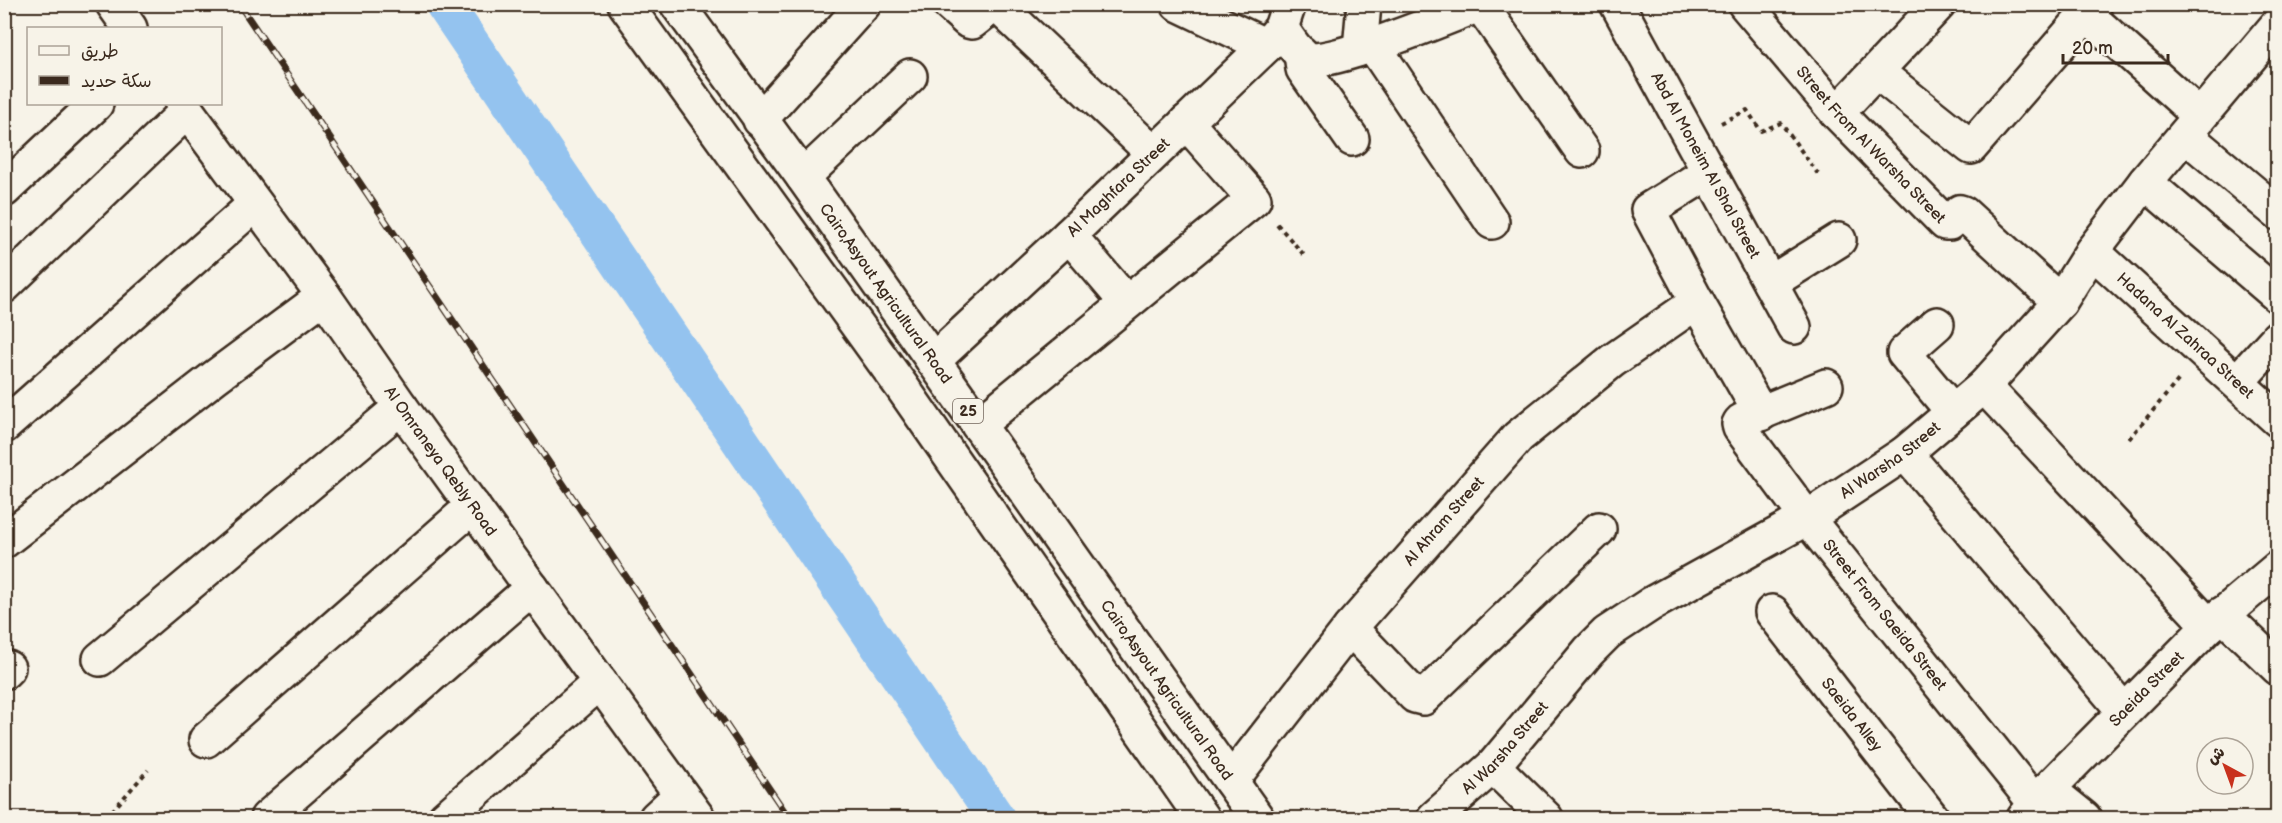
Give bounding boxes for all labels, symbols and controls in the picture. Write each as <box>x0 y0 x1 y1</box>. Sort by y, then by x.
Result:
legend <box>27 27 222 105</box>
scale bar <box>2063 27 2168 65</box>
text: 20 m <box>2072 38 2113 59</box>
text: طريق <box>81 41 119 62</box>
street label: Street From Al Warsha Street <box>1792 62 1950 228</box>
street label: Abd Al Moneim Al Shal Street <box>1647 69 1764 262</box>
text: سكة حديد <box>81 71 152 92</box>
street label: Al Maghfara Street <box>1063 134 1174 241</box>
street label: Cairo,Asyout Agricultural Road <box>815 200 956 387</box>
street label: Hadana Al Zahraa Street <box>2113 269 2258 403</box>
street label: Al Omraneya Qebly Road <box>380 383 501 540</box>
road number: 25 <box>953 399 983 423</box>
street label: Al Warsha Street <box>1836 418 1944 503</box>
street label: Al Ahram Street <box>1400 473 1488 570</box>
street label: Street From Saeida Street <box>1818 536 1951 694</box>
street label: Cairo,Asyout Agricultural Road <box>1096 596 1237 784</box>
street label: Saeida Street <box>2105 647 2188 731</box>
street label: Saeida Alley <box>1817 674 1887 756</box>
street label: Al Warsha Street <box>1458 698 1552 798</box>
north arrow <box>2195 736 2255 796</box>
text: ش <box>2203 743 2229 769</box>

